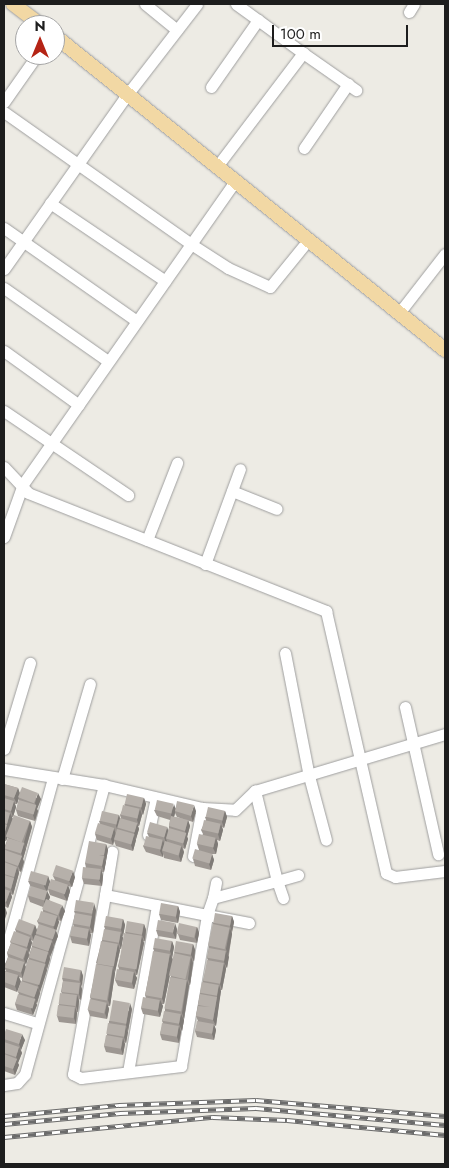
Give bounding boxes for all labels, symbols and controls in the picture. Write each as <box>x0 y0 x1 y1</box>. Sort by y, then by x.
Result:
north arrow <box>15 15 65 65</box>
scale bar <box>274 15 410 47</box>
text: N <box>34 16 46 36</box>
text: 100 m <box>280 23 321 45</box>

